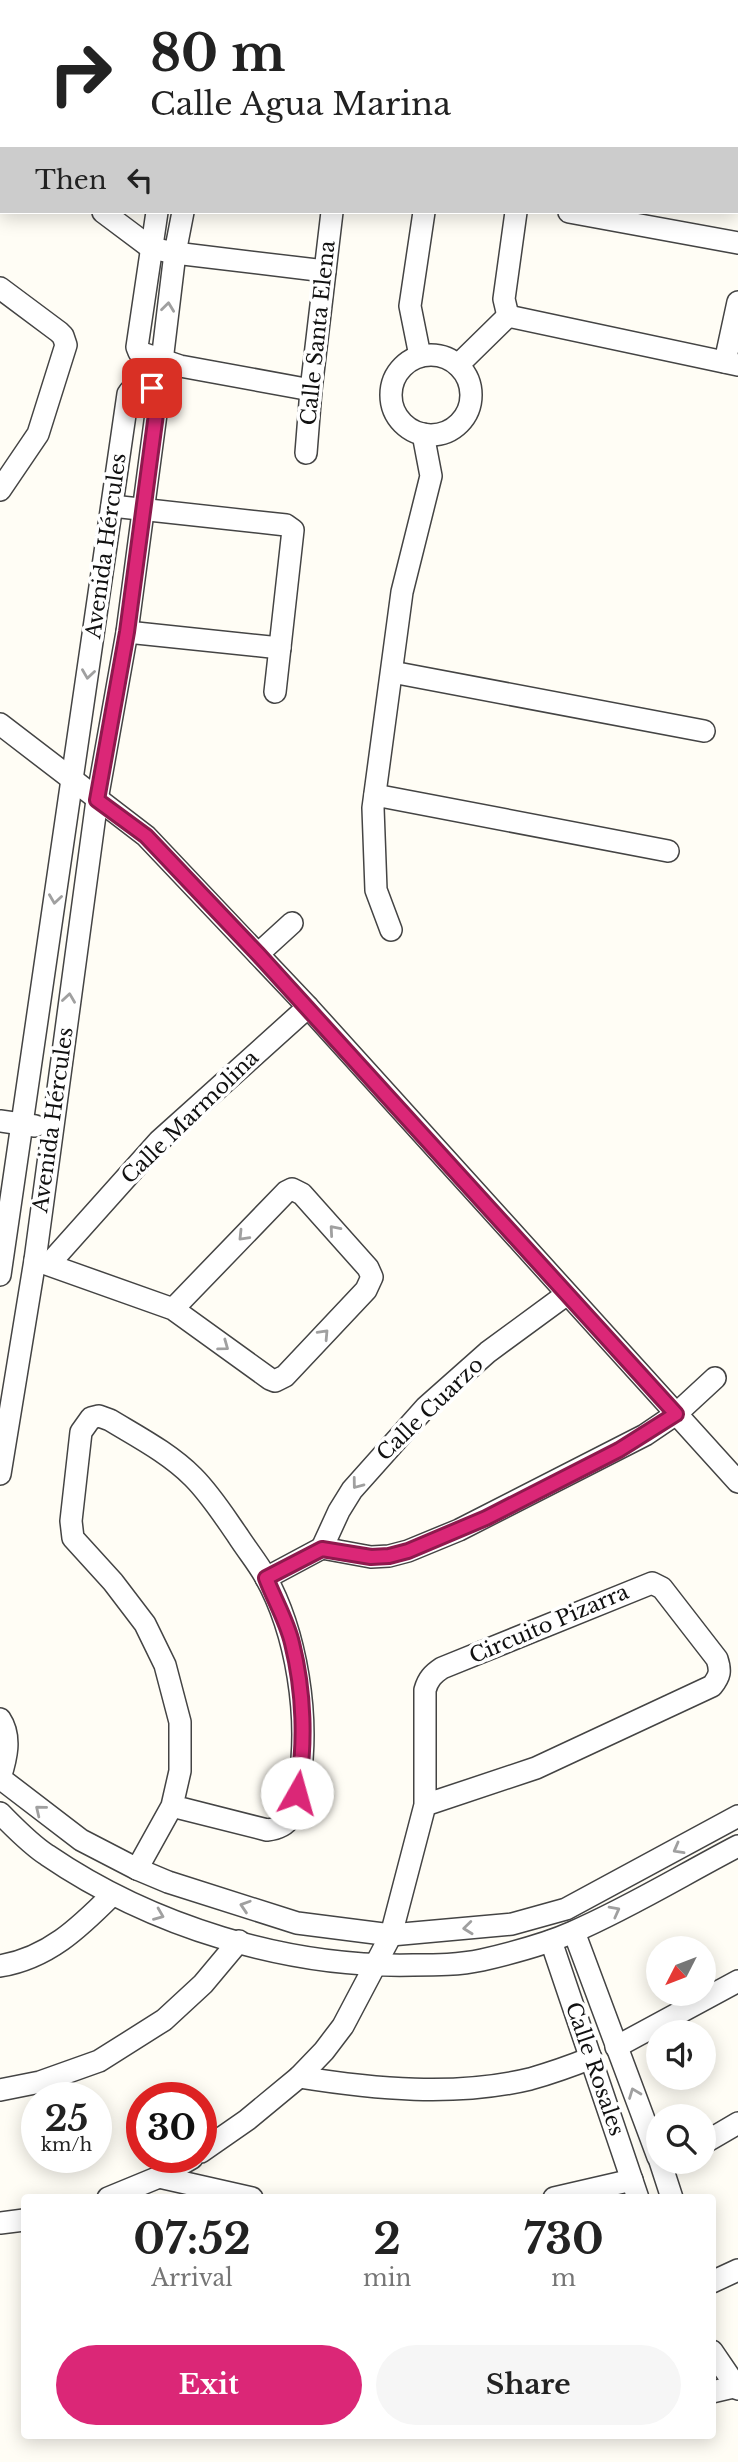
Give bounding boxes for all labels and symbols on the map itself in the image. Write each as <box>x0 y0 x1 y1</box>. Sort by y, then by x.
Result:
street label: Calle Santa Elena <box>295 239 341 427</box>
one-way arrow <box>161 301 176 313</box>
pin <box>122 358 182 418</box>
street label: Avenida Hércules <box>80 452 132 641</box>
one-way arrow <box>80 668 95 680</box>
one-way arrow <box>48 893 63 905</box>
one-way arrow <box>62 992 77 1004</box>
street label: Avenida Hércules <box>27 1026 79 1215</box>
street label: Calle Marmolina <box>116 1045 264 1189</box>
one-way arrow <box>330 1225 342 1238</box>
one-way arrow <box>238 1228 251 1241</box>
one-way arrow <box>316 1330 329 1343</box>
one-way arrow <box>216 1338 229 1350</box>
street label: Calle Cuarzo <box>371 1352 489 1466</box>
one-way arrow <box>353 1476 366 1489</box>
street label: Circuito Pizarra <box>465 1579 633 1669</box>
position arrow <box>260 1756 334 1830</box>
one-way arrow <box>36 1806 49 1818</box>
one-way arrow <box>673 1841 686 1854</box>
one-way arrow <box>239 1900 251 1914</box>
one-way arrow <box>608 1905 620 1919</box>
one-way arrow <box>153 1906 165 1920</box>
one-way arrow <box>462 1920 473 1935</box>
north arrow <box>646 1936 716 2006</box>
street label: Calle Rosales <box>560 1999 630 2139</box>
speed limit sign: 30 <box>126 2082 217 2173</box>
one-way arrow <box>628 2088 642 2100</box>

